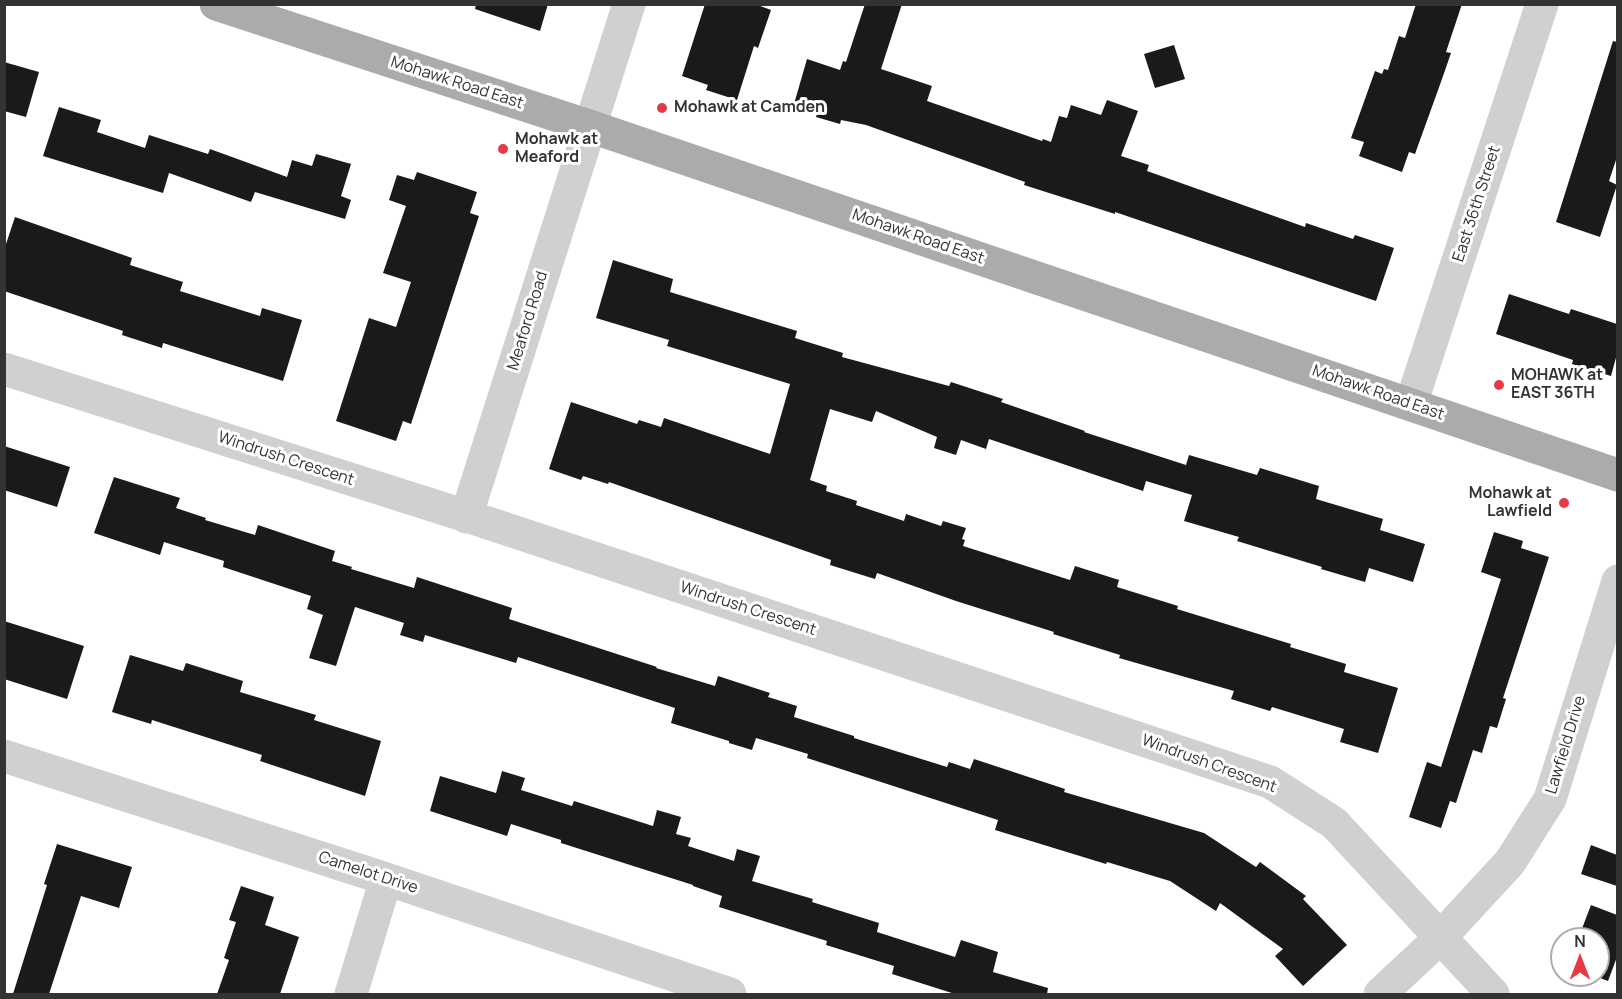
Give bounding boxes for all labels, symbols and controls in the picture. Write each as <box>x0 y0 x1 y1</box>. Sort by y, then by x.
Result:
street label: Mohawk Road East <box>388 52 526 114</box>
place label: Mohawk at Camden <box>674 98 825 118</box>
marker: Mohawk at Camden <box>655 101 669 115</box>
place label: Mohawk at Meaford <box>515 130 598 168</box>
marker: Mohawk at Meaford <box>496 142 510 156</box>
street label: East 36th Street <box>1449 144 1505 264</box>
street label: Mohawk Road East <box>849 205 987 269</box>
street label: Meaford Road <box>504 269 552 373</box>
street label: Mohawk Road East <box>1309 361 1447 425</box>
place label: MOHAWK at EAST 36TH <box>1511 366 1603 404</box>
marker: MOHAWK at EAST 36TH <box>1492 378 1506 392</box>
street label: Windrush Crescent <box>215 428 357 490</box>
place label: Mohawk at Lawfield <box>1469 484 1552 522</box>
marker: Mohawk at Lawfield <box>1557 496 1571 510</box>
street label: Windrush Crescent <box>677 578 819 640</box>
street label: Lawfield Drive <box>1542 693 1590 797</box>
street label: Windrush Crescent <box>1139 731 1279 797</box>
street label: Camelot Drive <box>316 848 420 898</box>
north arrow <box>1550 927 1610 987</box>
text: N <box>1574 930 1586 952</box>

